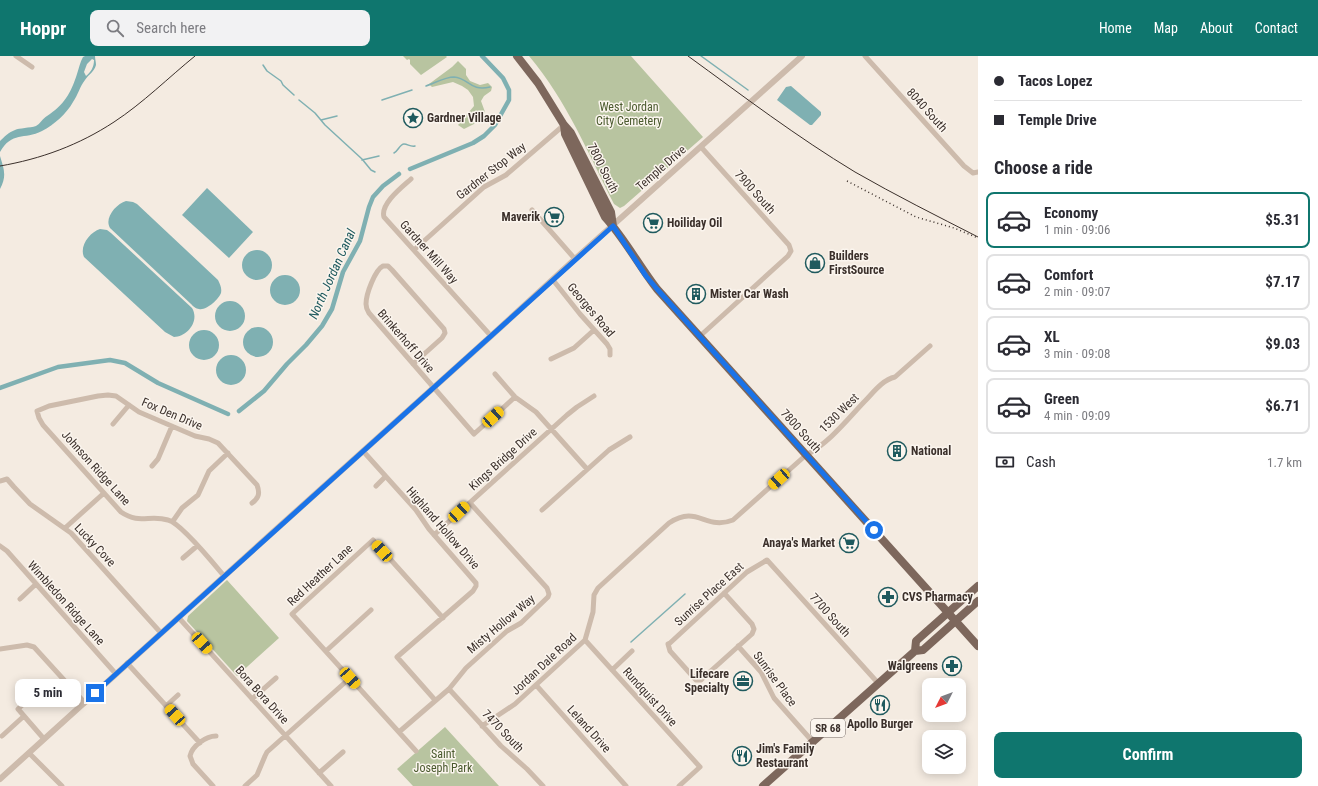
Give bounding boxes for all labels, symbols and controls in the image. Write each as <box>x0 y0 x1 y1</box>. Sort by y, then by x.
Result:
search box <box>90 10 370 46</box>
text: Hoppr <box>20 17 66 40</box>
icon: search <box>104 17 126 39</box>
text: Search here <box>136 19 206 37</box>
text: Home <box>1099 20 1132 36</box>
text: Map <box>1154 20 1178 36</box>
text: About <box>1200 20 1233 36</box>
text: Contact <box>1255 20 1298 36</box>
text: Tacos Lopez <box>1018 72 1093 90</box>
street label: 8040 South <box>904 85 950 135</box>
park label: West Jordan City Cemetery <box>596 100 662 128</box>
place icon: Gardner Village <box>402 107 424 129</box>
place label: Gardner Village <box>427 111 502 125</box>
text: Temple Drive <box>1018 111 1097 129</box>
street label: Gardner Stop Way <box>454 140 528 202</box>
street label: 7800 South <box>585 141 622 195</box>
street label: Temple Drive <box>633 142 689 193</box>
text: Choose a ride <box>994 157 1093 178</box>
street label: 7900 South <box>732 167 778 217</box>
icon: car <box>996 202 1032 238</box>
text: Economy <box>1044 204 1098 222</box>
supermarket icon: Maverik <box>543 206 565 228</box>
place label: Maverik <box>502 210 540 224</box>
text: $5.31 <box>1265 211 1300 229</box>
supermarket icon: Hoiliday Oil <box>642 212 664 234</box>
place label: Hoiliday Oil <box>667 216 722 230</box>
street label: Gardner Mill Way <box>397 218 461 286</box>
text: 1 min · 09:06 <box>1044 222 1110 237</box>
water label: North Jordan Canal <box>305 226 359 321</box>
place label: Builders FirstSource <box>829 249 885 277</box>
shop icon: Builders FirstSource <box>804 252 826 274</box>
icon: car <box>996 264 1032 300</box>
text: Comfort <box>1044 266 1093 284</box>
text: $7.17 <box>1265 273 1300 291</box>
street label: Georges Road <box>564 280 618 340</box>
building icon: Mister Car Wash <box>685 283 707 305</box>
text: 2 min · 09:07 <box>1044 284 1110 299</box>
place label: Mister Car Wash <box>710 287 789 301</box>
street label: Brinkerhoff Drive <box>375 306 438 376</box>
icon: car <box>996 326 1032 362</box>
text: XL <box>1044 328 1060 346</box>
text: $9.03 <box>1265 335 1300 353</box>
text: 3 min · 09:08 <box>1044 346 1110 361</box>
icon: car <box>996 388 1032 424</box>
street label: 1530 West <box>816 390 862 436</box>
text: Green <box>1044 390 1079 408</box>
street label: Fox Den Drive <box>140 395 205 433</box>
text: $6.71 <box>1265 397 1300 415</box>
car <box>480 405 506 429</box>
street label: 7800 South <box>778 406 824 456</box>
text: 4 min · 09:09 <box>1044 408 1110 423</box>
street label: Kings Bridge Drive <box>466 425 540 493</box>
street label: Johnson Ridge Lane <box>59 428 133 509</box>
building icon: National <box>886 440 908 462</box>
place label: National <box>911 444 951 458</box>
icon: cash <box>994 451 1016 473</box>
text: Cash <box>1026 453 1056 471</box>
text: 1.7 km <box>1267 455 1302 470</box>
car <box>766 467 792 491</box>
street label: Highland Hollow Drive <box>403 484 483 572</box>
car <box>446 499 472 525</box>
street label: Lucky Cove <box>72 521 119 570</box>
route start <box>865 521 883 539</box>
supermarket icon: Anaya's Market <box>838 532 860 554</box>
place label: Anaya's Market <box>762 536 835 550</box>
car <box>370 538 394 564</box>
street label: Red Heather Lane <box>285 541 356 609</box>
street label: Wimbledon Ridge Lane <box>25 558 108 648</box>
street label: Sunrise Place East <box>672 559 747 629</box>
pharmacy icon: CVS Pharmacy <box>877 586 899 608</box>
street label: 7700 South <box>807 590 853 640</box>
place label: CVS Pharmacy <box>902 590 973 604</box>
street label: Misty Hollow Way <box>464 592 538 656</box>
car <box>190 630 214 656</box>
street label: Jordan Dale Road <box>509 630 579 698</box>
street label: Sunrise Place <box>750 649 800 709</box>
pharmacy icon: Walgreens <box>941 655 963 677</box>
place label: Walgreens <box>888 659 939 673</box>
street label: Bora Bora Drive <box>232 663 292 727</box>
car <box>338 665 362 691</box>
street label: Rundquist Drive <box>620 665 680 730</box>
place label: Lifecare Specialty <box>685 667 730 695</box>
office icon: Lifecare Specialty <box>732 670 754 692</box>
north arrow <box>922 678 966 722</box>
map controls <box>922 678 966 774</box>
callout: 5 min <box>15 679 81 707</box>
route end <box>86 684 104 702</box>
text: 5 min <box>34 685 62 700</box>
restaurant icon: Apollo Burger <box>869 694 891 716</box>
car <box>163 702 187 728</box>
street label: Leland Drive <box>564 703 614 756</box>
street label: 7470 South <box>479 707 527 755</box>
place label: Apollo Burger <box>847 717 913 731</box>
road number: SR 68 <box>811 719 845 737</box>
button: layers <box>922 730 966 774</box>
button: Confirm <box>994 732 1302 778</box>
place label: Jim's Family Restaurant <box>756 742 815 770</box>
restaurant icon: Jim's Family Restaurant <box>731 745 753 767</box>
park label: Saint Joseph Park <box>414 747 473 775</box>

